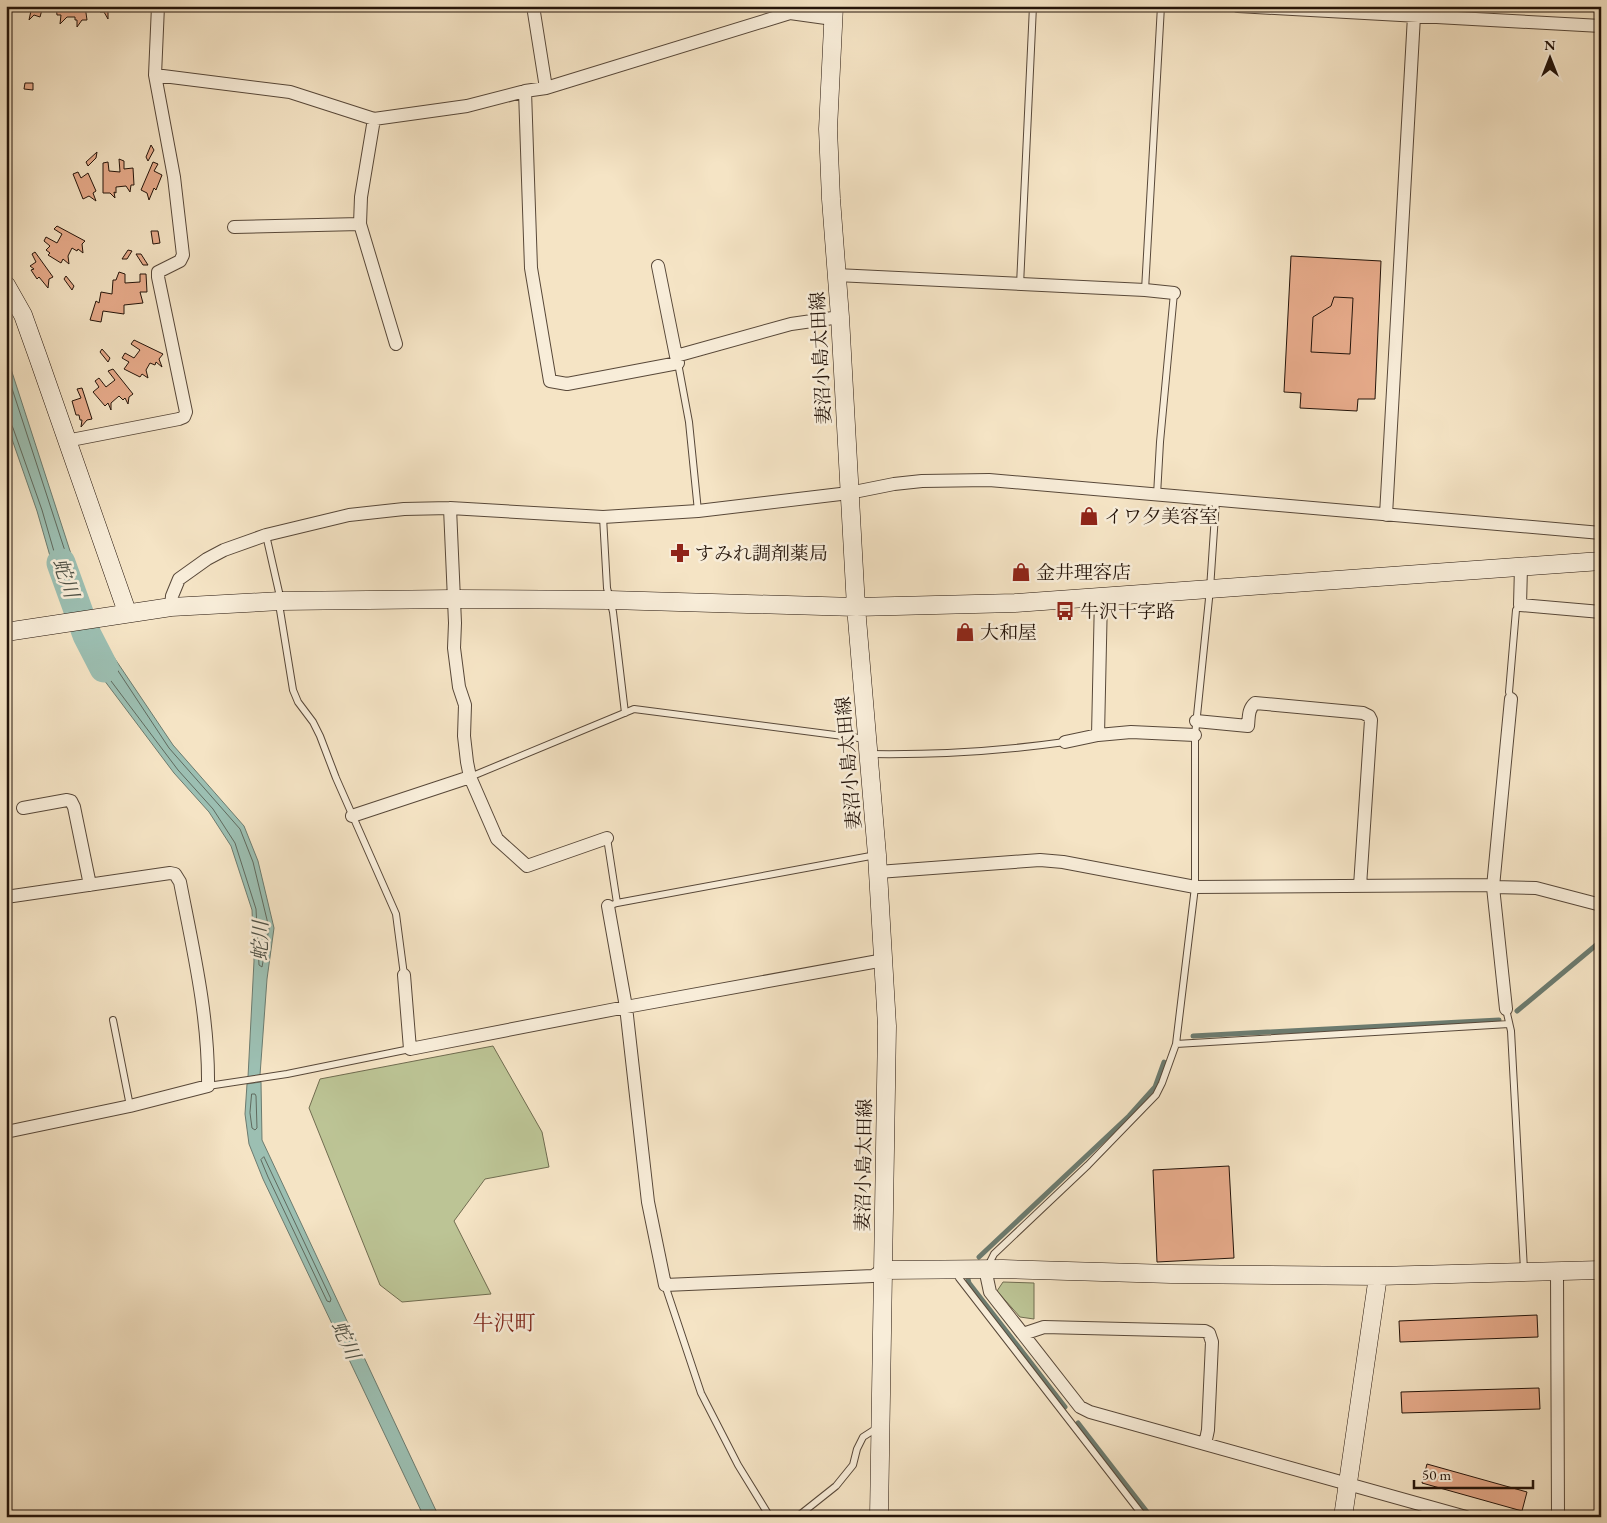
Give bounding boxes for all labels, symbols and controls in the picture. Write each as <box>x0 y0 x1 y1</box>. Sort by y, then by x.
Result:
north arrow <box>1524 32 1574 82</box>
text: N <box>1544 36 1556 54</box>
street label: 妻沼小島太田線 <box>805 291 836 425</box>
place label: イワ夕美容室 <box>1104 504 1218 529</box>
shop icon: イワ夕美容室 <box>1078 505 1100 527</box>
place label: すみれ調剤薬局 <box>695 541 828 566</box>
pharmacy icon: すみれ調剤薬局 <box>669 542 691 564</box>
water label: 蛇川 <box>47 555 85 603</box>
place label: 金井理容店 <box>1036 560 1131 585</box>
shop icon: 金井理容店 <box>1010 561 1032 583</box>
place label: 牛沢十字路 <box>1080 599 1175 624</box>
bus stop icon: 牛沢十字路 <box>1054 600 1076 622</box>
place label: 大和屋 <box>980 620 1037 645</box>
shop icon: 大和屋 <box>954 621 976 643</box>
street label: 妻沼小島太田線 <box>830 696 867 830</box>
water label: 蛇川 <box>247 919 273 961</box>
street label: 妻沼小島太田線 <box>850 1098 877 1232</box>
district label: 牛沢町 <box>473 1309 536 1336</box>
water label: 蛇川 <box>326 1316 367 1365</box>
scale bar <box>1414 1458 1533 1490</box>
text: 50 m <box>1422 1465 1451 1484</box>

